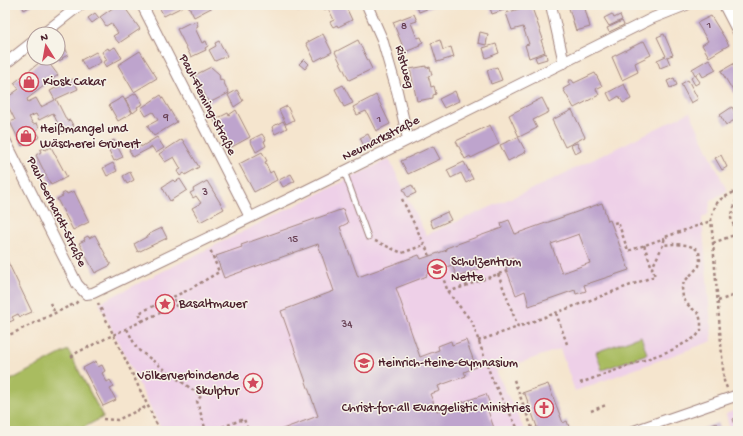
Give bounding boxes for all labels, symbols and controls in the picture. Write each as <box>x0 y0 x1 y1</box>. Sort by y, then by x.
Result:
house number: 1 <box>706 20 711 32</box>
house number: 8 <box>401 21 407 33</box>
north arrow <box>26 26 66 66</box>
text: N <box>40 32 49 45</box>
street label: Ristweg <box>391 44 417 90</box>
street label: Paul-Fleming-Straße <box>175 51 239 158</box>
shop icon: Kiosk Cakar <box>18 71 40 93</box>
place label: Kiosk Cakar <box>43 75 107 90</box>
house number: 9 <box>162 112 169 124</box>
street label: Neumarkstraße <box>340 113 422 165</box>
house number: 1 <box>376 114 381 126</box>
place label: Heißmangel und Wäscherei Grunert <box>40 122 142 152</box>
shop icon: Heißmangel und Wäscherei Grunert <box>15 125 37 147</box>
street label: Paul-Gerhardt-Straße <box>22 154 89 270</box>
house number: 3 <box>201 187 208 199</box>
house number: 15 <box>287 234 298 246</box>
place label: Schulzentrum Nette <box>451 255 521 285</box>
school or university icon: Schulzentrum Nette <box>426 258 448 280</box>
place icon: Basaltmauer <box>154 293 176 315</box>
place label: Basaltmauer <box>178 297 248 312</box>
house number: 34 <box>341 319 353 331</box>
school or university icon: Heinrich-Heine-Gymnasium <box>353 352 375 374</box>
place label: Heinrich-Heine-Gymnasium <box>378 356 518 371</box>
place label: Völkerverbindende Skulptur <box>136 369 240 399</box>
place icon: Völkerverbindende Skulptur <box>242 372 264 394</box>
church icon: Christ-for-all Evangelistic Ministries <box>533 397 555 419</box>
place label: Christ-for-all Evangelistic Ministries <box>342 401 531 416</box>

